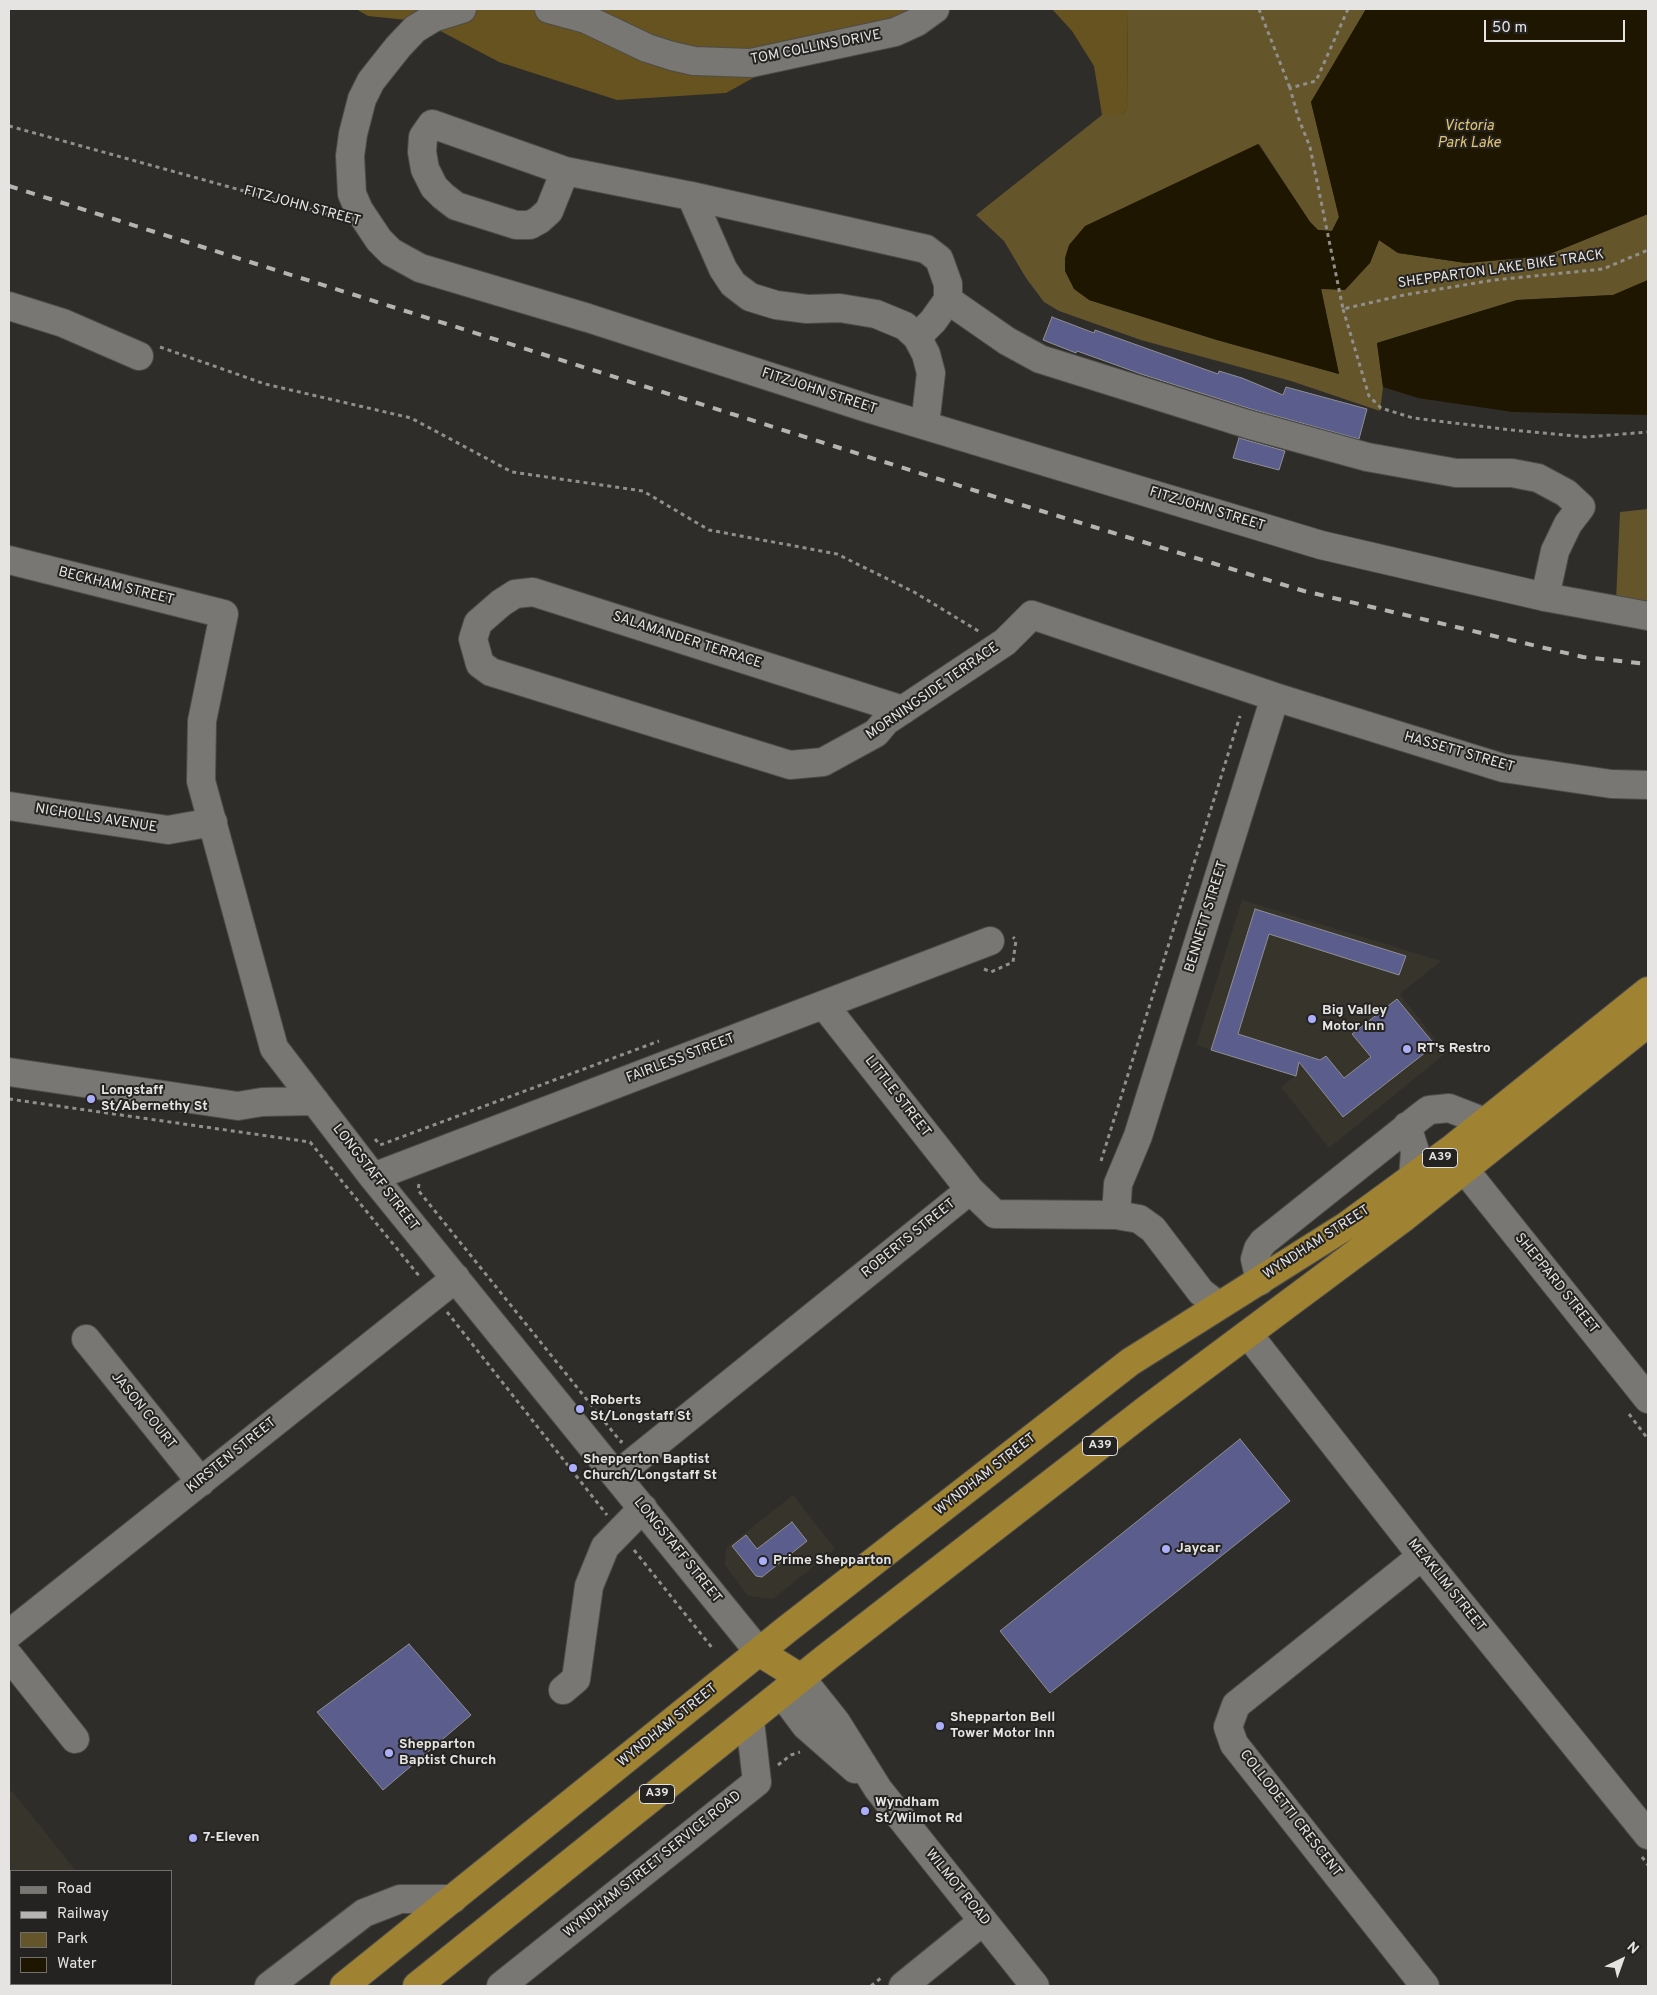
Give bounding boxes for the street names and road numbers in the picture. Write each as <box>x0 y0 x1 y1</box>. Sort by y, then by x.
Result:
street label: TOM COLLINS DRIVE <box>749 27 883 69</box>
street label: FITZJOHN STREET <box>242 183 362 231</box>
street label: SHEPPARTON LAKE BIKE TRACK <box>1397 247 1605 293</box>
street label: FITZJOHN STREET <box>759 365 879 419</box>
street label: FITZJOHN STREET <box>1147 484 1267 536</box>
street label: BECKHAM STREET <box>56 564 176 610</box>
street label: SALAMANDER TERRACE <box>610 609 764 673</box>
street label: MORNINGSIDE TERRACE <box>863 640 1003 744</box>
street label: HASSETT STREET <box>1402 729 1516 777</box>
street label: NICHOLLS AVENUE <box>34 801 158 837</box>
street label: BENNETT STREET <box>1182 859 1232 975</box>
street label: FAIRLESS STREET <box>624 1031 738 1087</box>
street label: LITTLE STREET <box>860 1053 934 1141</box>
street label: LONGSTAFF STREET <box>328 1121 422 1235</box>
road number: A39 <box>1422 1148 1458 1168</box>
street label: ROBERTS STREET <box>859 1196 959 1282</box>
street label: WYNDHAM STREET <box>1261 1202 1373 1284</box>
street label: SHEPPARD STREET <box>1510 1230 1602 1338</box>
street label: JASON COURT <box>107 1369 179 1453</box>
street label: KIRSTEN STREET <box>184 1415 280 1497</box>
street label: WYNDHAM STREET <box>932 1430 1040 1520</box>
road number: A39 <box>1082 1436 1118 1455</box>
street label: LONGSTAFF STREET <box>629 1495 725 1607</box>
street label: MEAKLIM STREET <box>1403 1536 1489 1636</box>
street label: WYNDHAM STREET <box>615 1681 721 1771</box>
street label: COLLODETTI CRESCENT <box>1235 1747 1345 1881</box>
road number: A39 <box>640 1785 674 1804</box>
street label: WYNDHAM STREET SERVICE ROAD <box>561 1788 745 1942</box>
street label: WILMOT ROAD <box>921 1846 993 1930</box>

